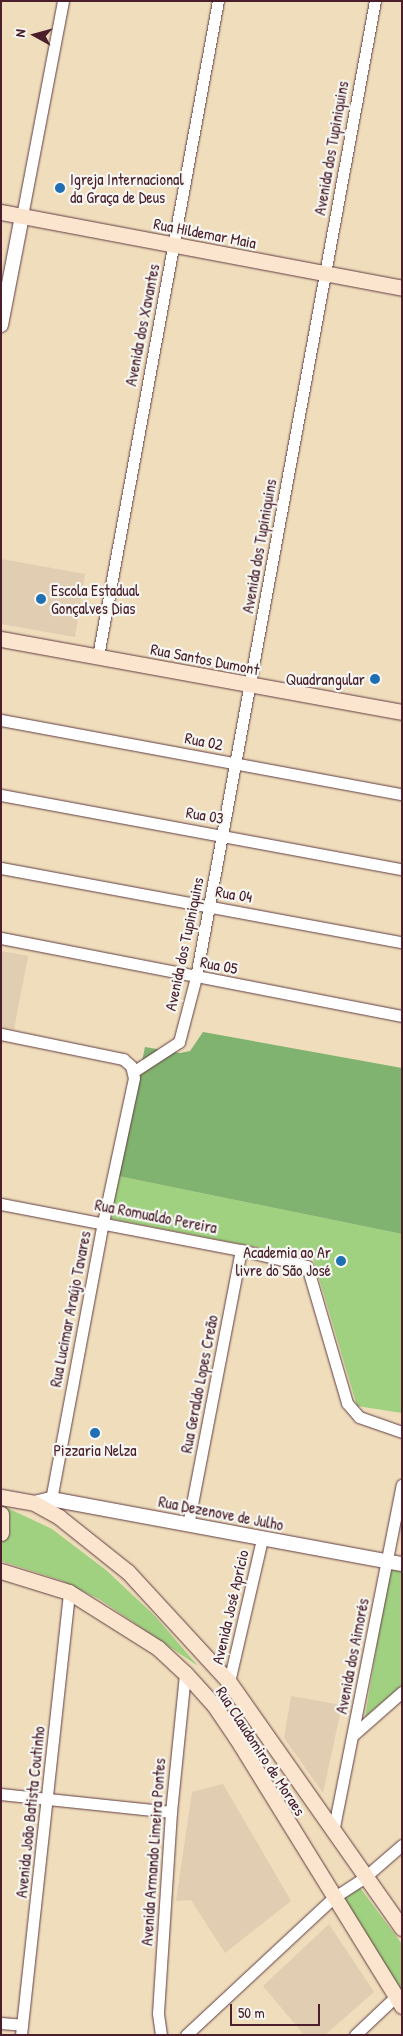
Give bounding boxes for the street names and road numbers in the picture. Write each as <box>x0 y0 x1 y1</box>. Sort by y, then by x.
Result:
street label: Avenida dos Tupiniquins <box>310 79 352 217</box>
street label: Rua Hildemar Maia <box>152 214 258 252</box>
street label: Avenida dos Xavantes <box>121 262 163 388</box>
street label: Avenida dos Tupiniquins <box>238 477 280 615</box>
street label: Rua Santos Dumont <box>149 639 261 679</box>
street label: Rua 02 <box>183 728 225 754</box>
street label: Rua 03 <box>185 802 225 828</box>
street label: Avenida dos Tupiniquins <box>160 875 208 1013</box>
street label: Rua 04 <box>214 881 254 907</box>
street label: Rua 05 <box>199 952 239 978</box>
street label: Rua Romualdo Pereira <box>93 1195 219 1237</box>
street label: Rua Lucimar Araújo Tavares <box>45 1229 95 1389</box>
street label: Rua Geraldo Lopes Creão <box>176 1313 222 1455</box>
street label: Rua Dezenove de Julho <box>157 1491 285 1535</box>
street label: Avenida José Aprício <box>208 1548 252 1666</box>
street label: Avenida dos Aimorés <box>331 1596 373 1716</box>
street label: Rua Claudomiro de Moraes <box>212 1683 310 1819</box>
street label: Avenida João Batista Coutinho <box>11 1725 49 1899</box>
street label: Avenida Armando Limeira Pontes <box>137 1757 169 1947</box>

